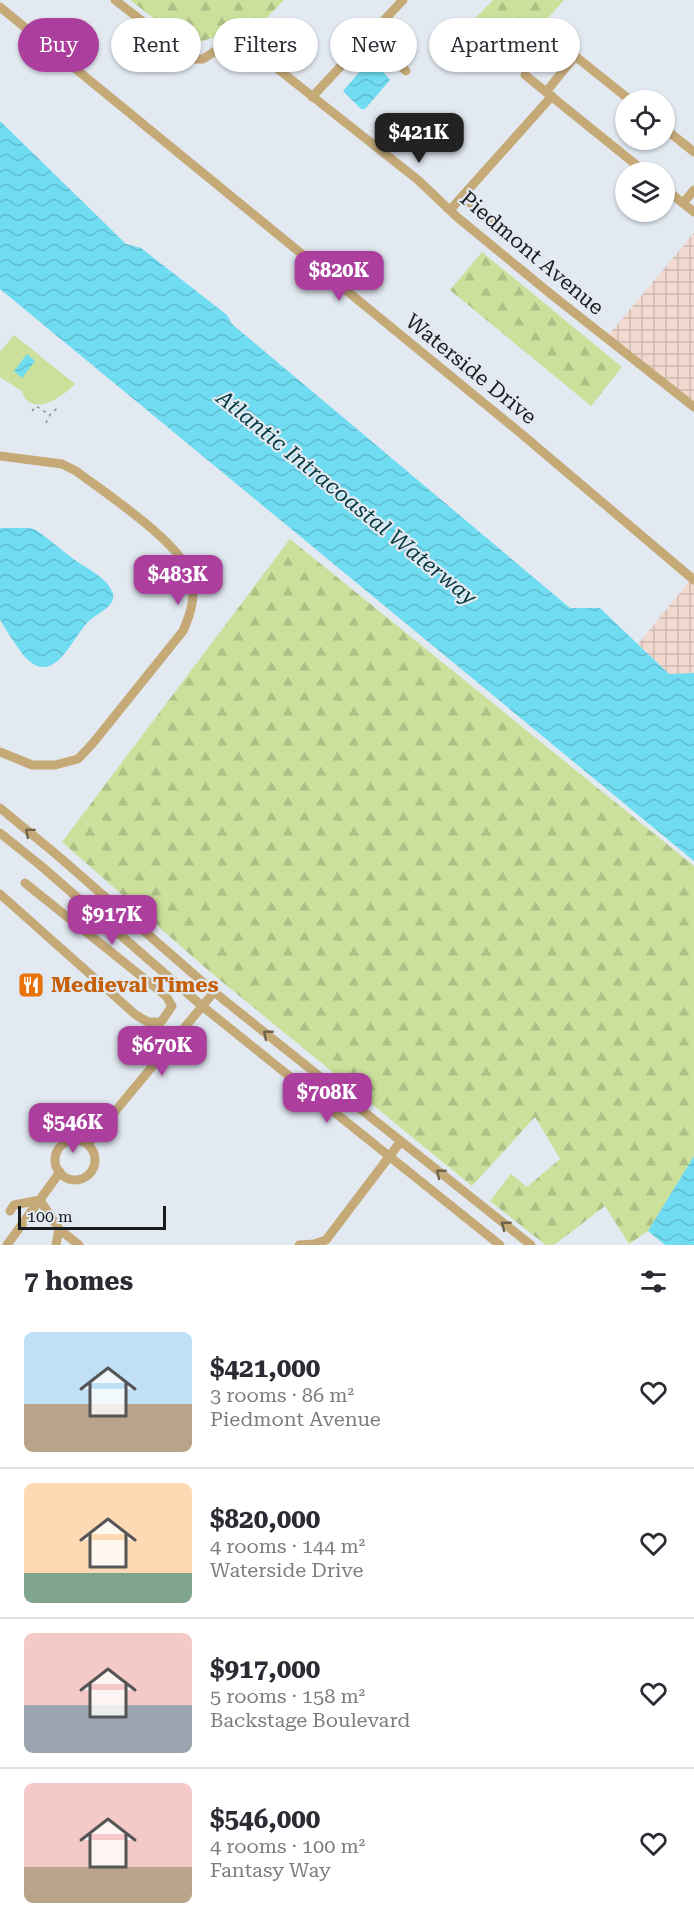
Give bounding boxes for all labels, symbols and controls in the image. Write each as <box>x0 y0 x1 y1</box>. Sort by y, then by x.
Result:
chip: Buy <box>18 18 99 72</box>
chip: Rent <box>111 18 201 72</box>
chip: Filters <box>213 18 318 72</box>
chip: New <box>330 18 417 72</box>
chip: Apartment <box>429 18 580 72</box>
map controls <box>615 90 675 222</box>
button: locate <box>615 90 675 150</box>
pin: $421K <box>377 113 461 164</box>
text: $421K <box>389 120 449 144</box>
button: layers <box>615 162 675 222</box>
street label: Piedmont Avenue <box>456 186 608 320</box>
pin: $820K <box>297 251 381 302</box>
text: $820K <box>309 258 369 282</box>
street label: Waterside Drive <box>401 309 541 429</box>
water label: Atlantic Intracoastal Waterway <box>210 384 482 610</box>
pin: $483K <box>136 555 220 606</box>
text: $483K <box>148 562 208 586</box>
one-way arrow <box>24 828 35 839</box>
pin: $917K <box>70 895 154 946</box>
text: $917K <box>82 902 142 926</box>
restaurant icon: Medieval Times <box>16 970 46 1000</box>
place label: Medieval Times <box>51 973 219 997</box>
pin: $670K <box>120 1026 204 1077</box>
one-way arrow <box>263 1031 274 1042</box>
text: $670K <box>132 1033 192 1057</box>
pin: $708K <box>285 1073 369 1124</box>
text: $708K <box>297 1080 357 1104</box>
pin: $546K <box>31 1103 115 1154</box>
text: $546K <box>43 1110 103 1134</box>
one-way arrow <box>436 1169 447 1180</box>
scale bar <box>18 1203 166 1230</box>
text: 100 m <box>27 1207 73 1226</box>
one-way arrow <box>501 1221 512 1232</box>
icon: filters <box>637 1265 670 1298</box>
text: 7 homes <box>24 1266 133 1296</box>
text: $421,000 <box>210 1353 320 1383</box>
icon: home <box>72 1356 144 1428</box>
icon: heart <box>637 1376 670 1409</box>
text: 3 rooms · 86 m² <box>210 1383 354 1407</box>
text: Piedmont Avenue <box>210 1407 381 1431</box>
text: $820,000 <box>210 1504 320 1534</box>
icon: home <box>72 1507 144 1579</box>
icon: heart <box>637 1527 670 1560</box>
text: 4 rooms · 144 m² <box>210 1534 365 1558</box>
text: Waterside Drive <box>210 1558 364 1582</box>
text: $917,000 <box>210 1654 320 1684</box>
icon: home <box>72 1657 144 1729</box>
icon: heart <box>637 1677 670 1710</box>
text: 5 rooms · 158 m² <box>210 1684 365 1708</box>
text: Backstage Boulevard <box>210 1708 410 1732</box>
text: $546,000 <box>210 1804 320 1834</box>
icon: home <box>72 1807 144 1879</box>
icon: heart <box>637 1827 670 1860</box>
text: 4 rooms · 100 m² <box>210 1834 365 1858</box>
text: Fantasy Way <box>210 1858 331 1882</box>

